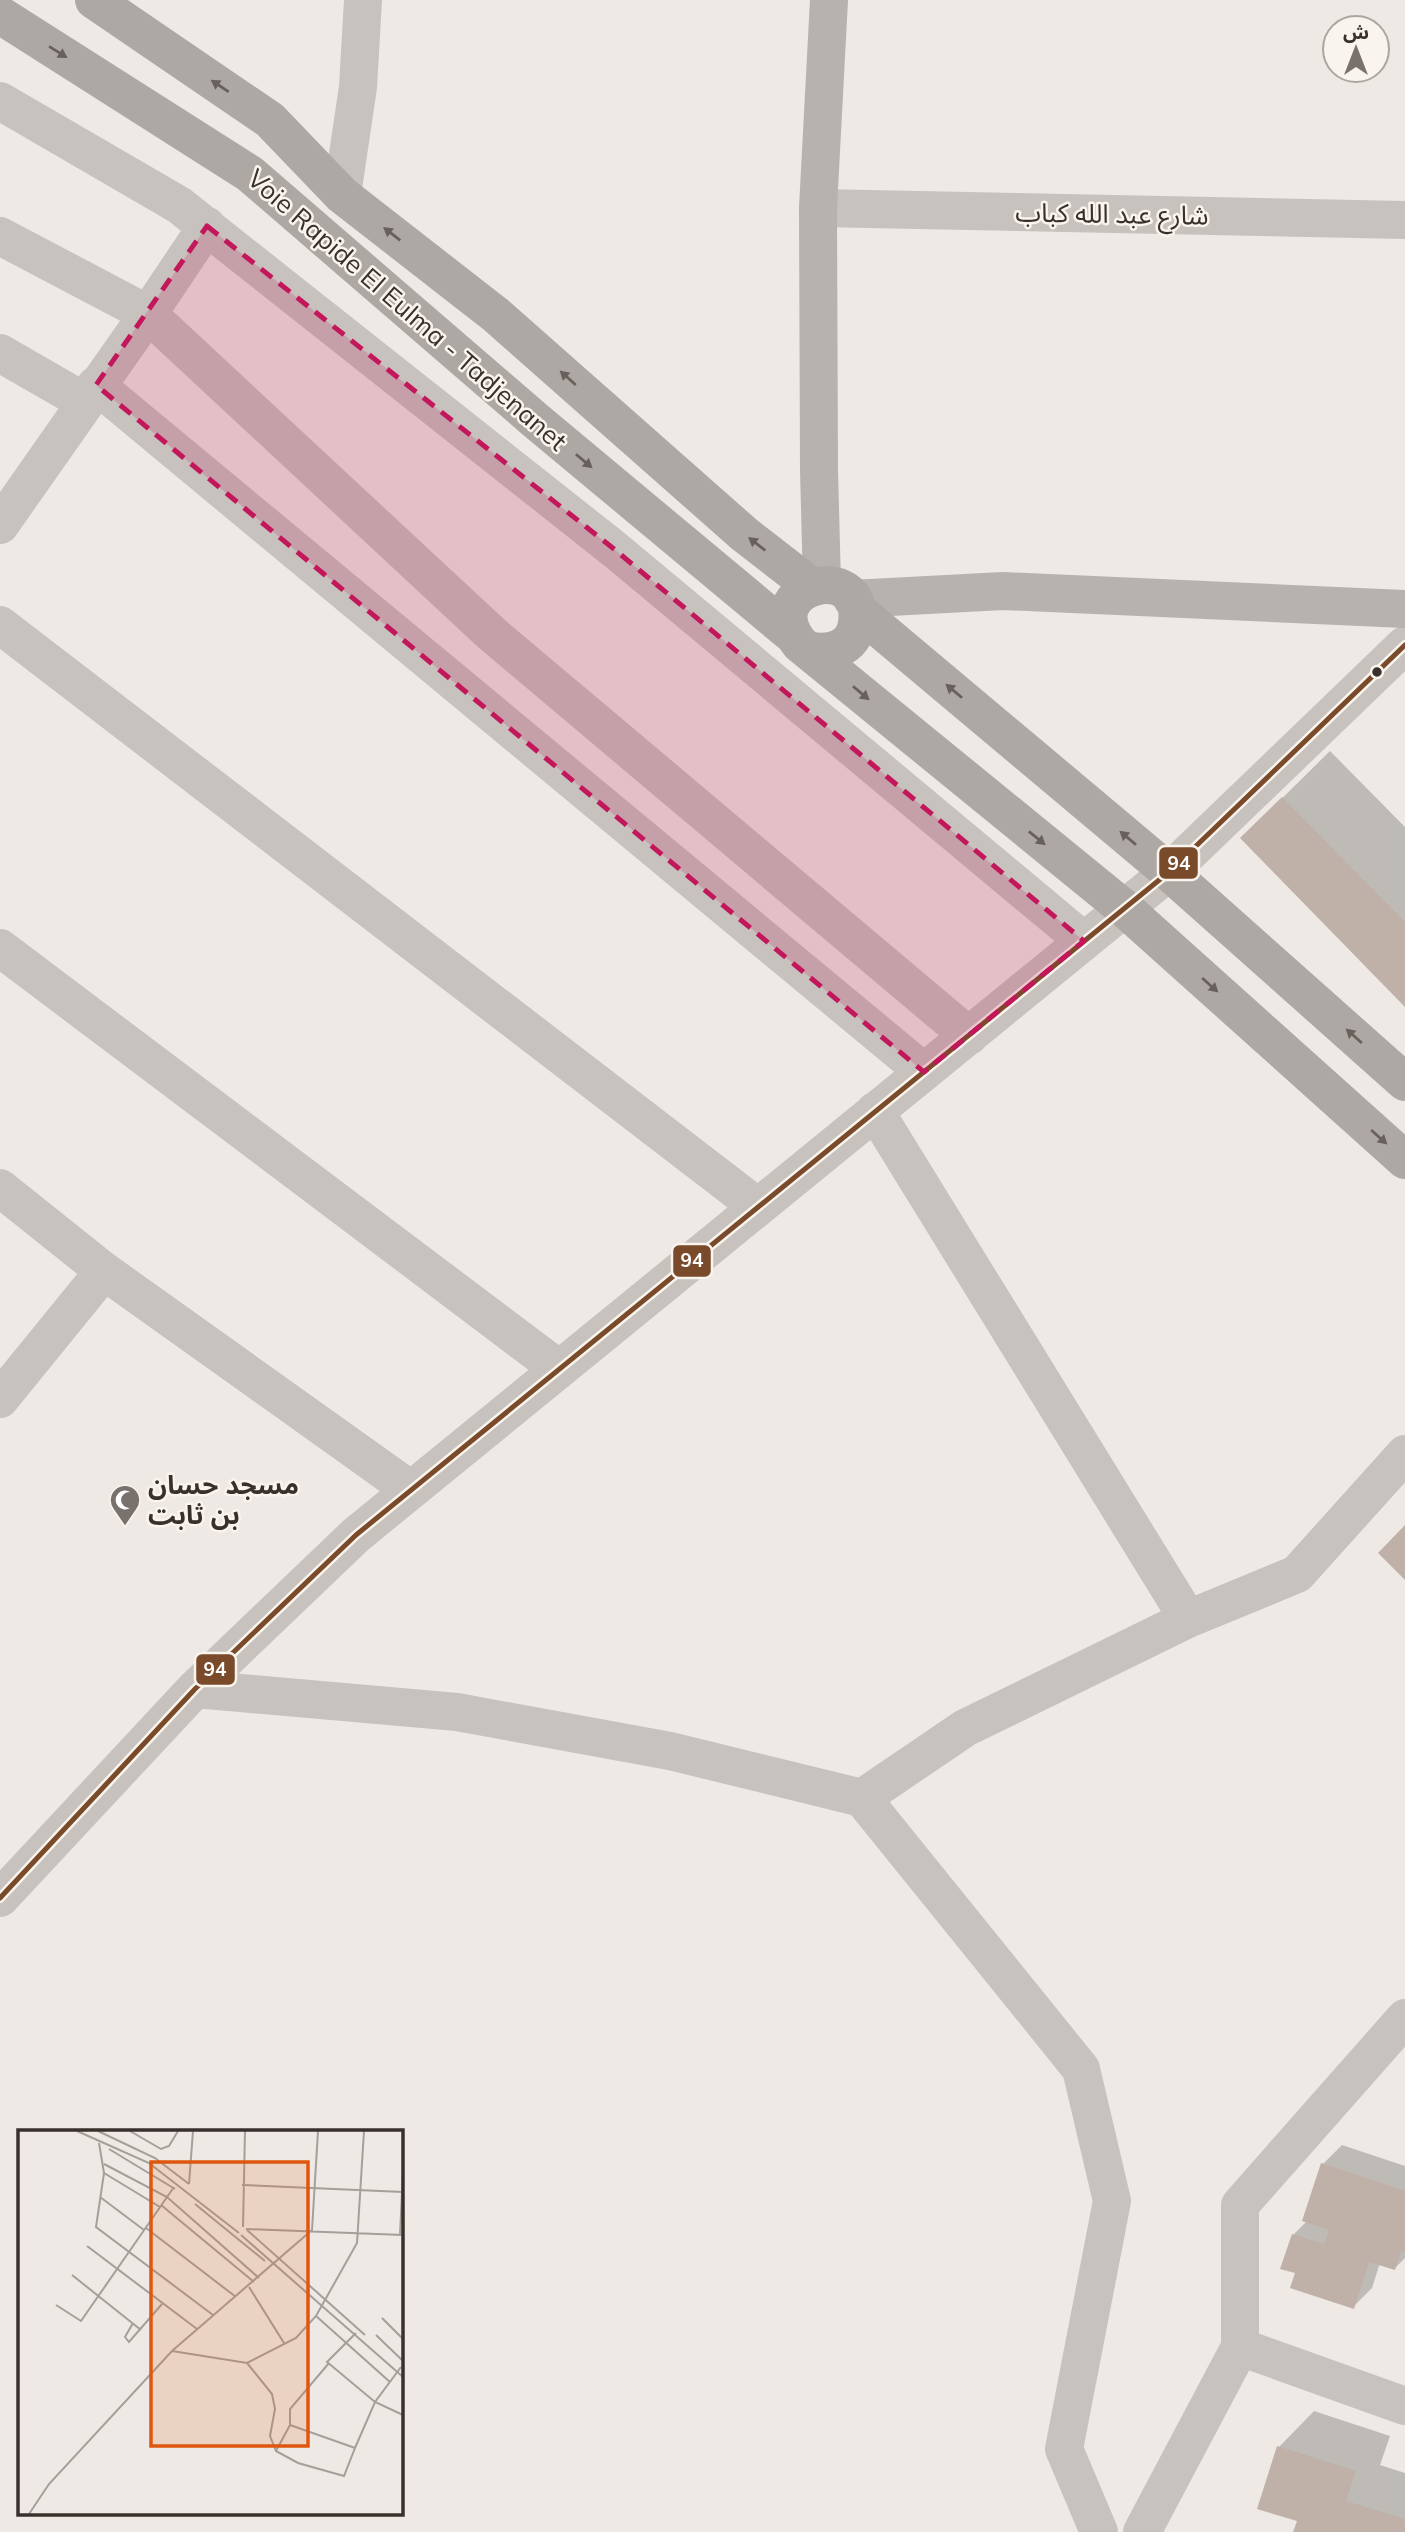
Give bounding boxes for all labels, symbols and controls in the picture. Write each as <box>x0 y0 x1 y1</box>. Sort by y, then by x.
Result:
north arrow <box>1321 14 1391 84</box>
text: ش <box>1343 20 1369 44</box>
one-way arrow <box>48 45 67 58</box>
one-way arrow <box>211 79 229 93</box>
street label: Voie Rapide El Eulma - Tadjenanet <box>241 162 574 458</box>
street label: شارع عبد الله كباب <box>1015 195 1209 235</box>
one-way arrow <box>383 227 401 241</box>
one-way arrow <box>559 371 576 386</box>
one-way arrow <box>575 453 593 469</box>
one-way arrow <box>748 537 766 552</box>
unlabelled marker <box>1370 665 1384 679</box>
one-way arrow <box>945 684 962 699</box>
one-way arrow <box>852 685 869 700</box>
one-way arrow <box>1027 830 1045 845</box>
one-way arrow <box>1119 831 1136 846</box>
line badge: 94 <box>1158 846 1199 880</box>
text: 94 <box>1168 851 1191 875</box>
one-way arrow <box>1201 977 1218 992</box>
one-way arrow <box>1345 1028 1363 1044</box>
one-way arrow <box>1370 1129 1388 1145</box>
line badge: 94 <box>672 1244 712 1278</box>
text: 94 <box>681 1248 704 1272</box>
place label: مسجد حسان بن ثابت <box>148 1468 299 1531</box>
mosque icon: مسجد حسان بن ثابت <box>108 1483 142 1527</box>
line badge: 94 <box>195 1653 236 1686</box>
text: 94 <box>204 1657 227 1681</box>
inset map <box>18 2130 402 2514</box>

